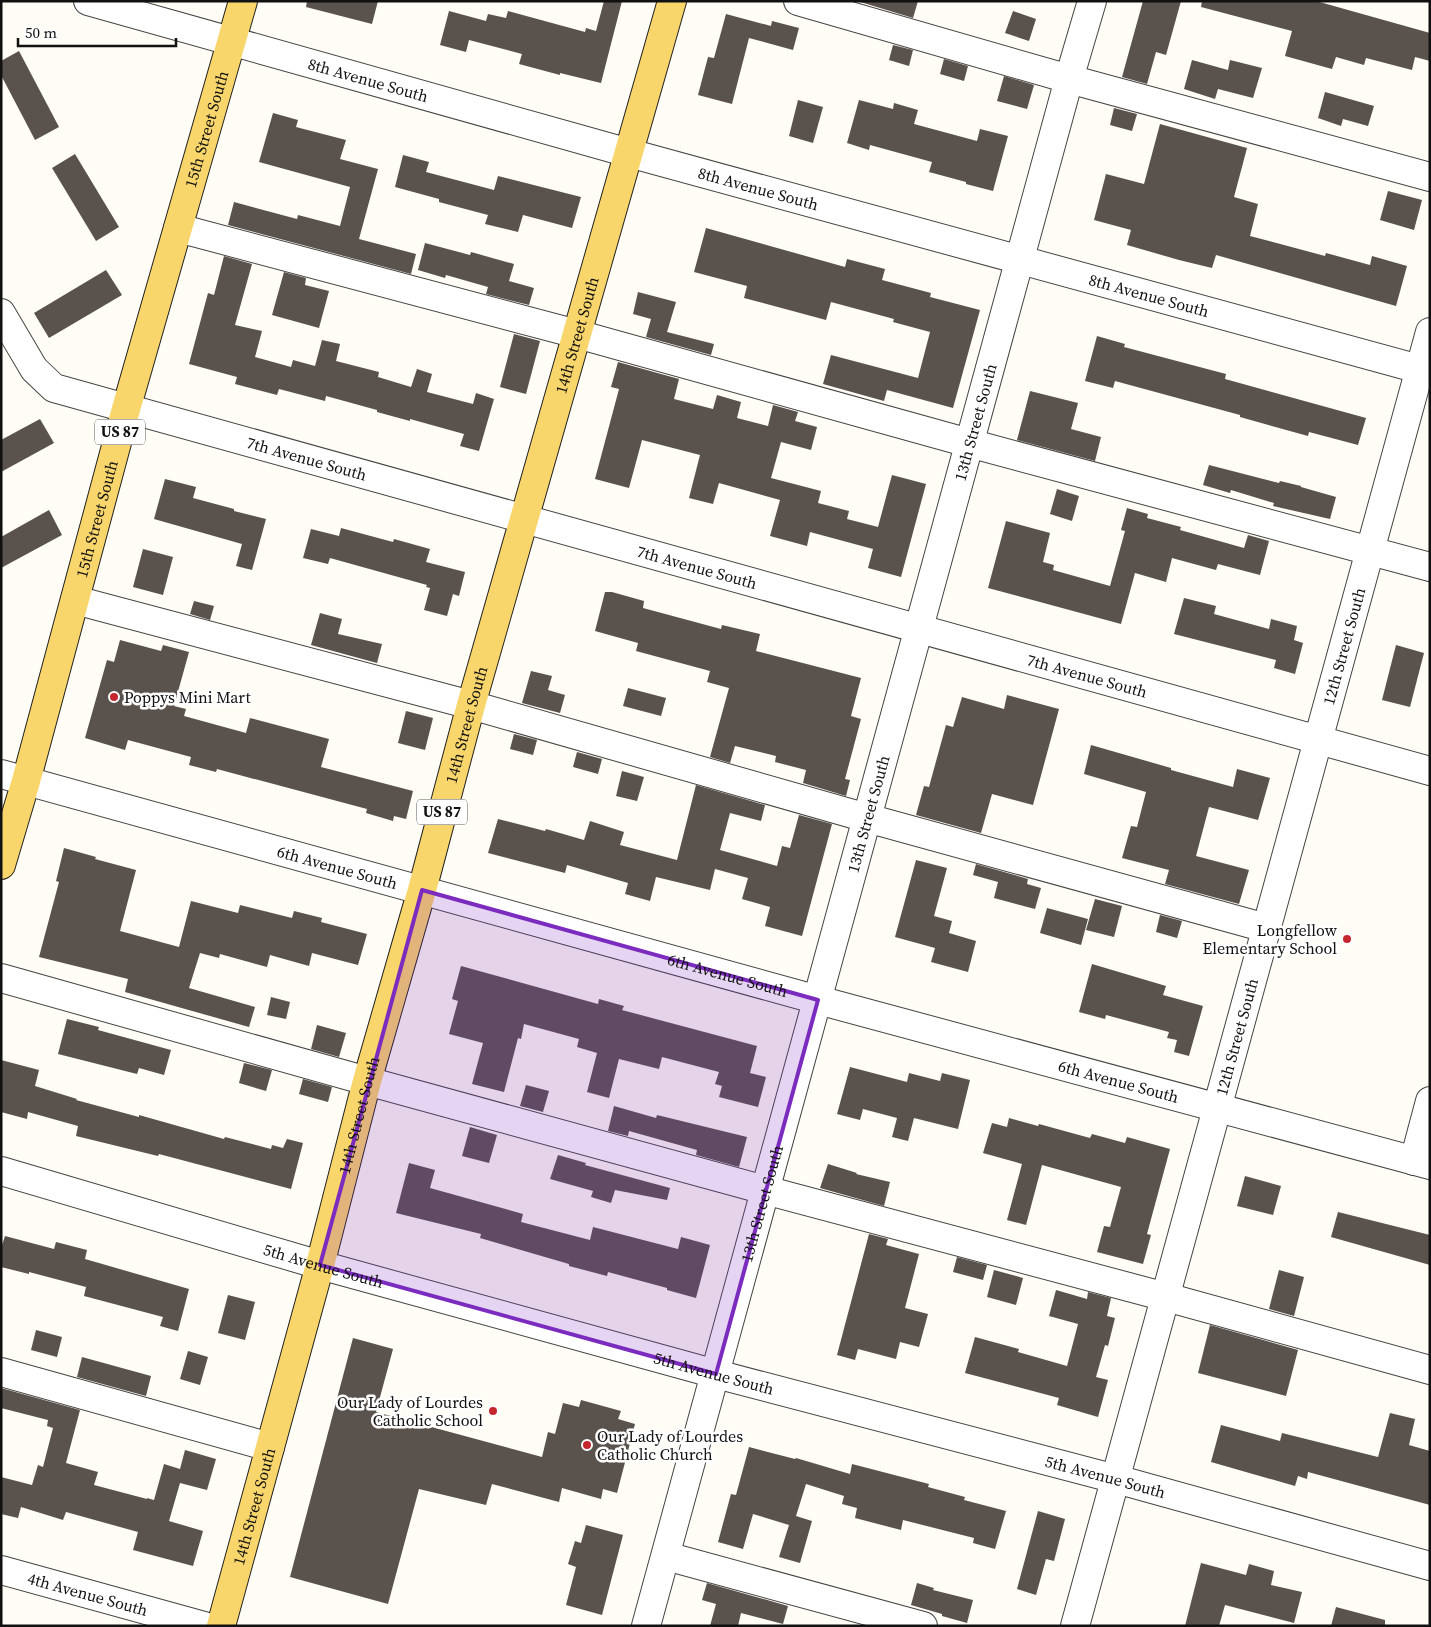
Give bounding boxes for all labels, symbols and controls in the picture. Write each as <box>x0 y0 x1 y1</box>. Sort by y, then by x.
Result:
scale bar <box>18 15 175 47</box>
text: 50 m <box>25 22 57 43</box>
street label: 8th Avenue South <box>306 52 431 107</box>
street label: 15th Street South <box>179 68 234 190</box>
street label: 8th Avenue South <box>696 161 821 215</box>
street label: 8th Avenue South <box>1086 268 1212 322</box>
street label: 14th Street South <box>549 274 604 396</box>
street label: 13th Street South <box>949 361 1002 483</box>
road number: US 87 <box>95 420 145 444</box>
street label: 7th Avenue South <box>244 431 370 486</box>
street label: 15th Street South <box>70 457 123 580</box>
street label: 7th Avenue South <box>634 540 760 594</box>
street label: 12th Street South <box>1317 585 1370 707</box>
street label: 7th Avenue South <box>1025 648 1150 703</box>
street label: 14th Street South <box>440 663 493 786</box>
place label: Poppys Mini Mart <box>124 686 251 708</box>
marker: Poppys Mini Mart <box>108 691 120 703</box>
street label: 13th Street South <box>842 752 895 875</box>
road number: US 87 <box>417 800 467 824</box>
street label: 6th Avenue South <box>275 840 400 894</box>
place label: Longfellow Elementary School <box>1203 919 1338 959</box>
marker: Longfellow Elementary School <box>1341 933 1353 945</box>
street label: 6th Avenue South <box>665 948 791 1002</box>
street label: 12th Street South <box>1210 975 1263 1098</box>
street label: 14th Street South <box>333 1053 385 1176</box>
street label: 6th Avenue South <box>1056 1054 1182 1108</box>
street label: 13th Street South <box>735 1142 788 1265</box>
street label: 5th Avenue South <box>261 1238 386 1293</box>
street label: 5th Avenue South <box>651 1346 777 1400</box>
place label: Our Lady of Lourdes Catholic School <box>337 1391 483 1431</box>
marker: Our Lady of Lourdes Catholic School <box>487 1405 499 1417</box>
place label: Our Lady of Lourdes Catholic Church <box>597 1425 743 1465</box>
marker: Our Lady of Lourdes Catholic Church <box>581 1439 593 1451</box>
street label: 14th Street South <box>227 1445 280 1568</box>
street label: 5th Avenue South <box>1043 1450 1169 1503</box>
street label: 4th Avenue South <box>25 1567 151 1621</box>

